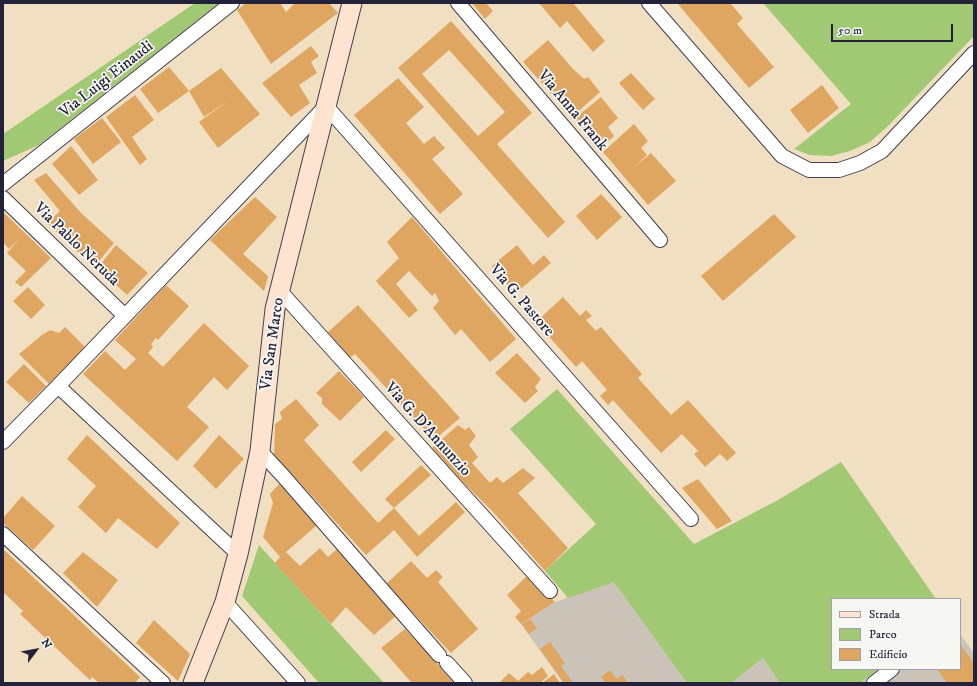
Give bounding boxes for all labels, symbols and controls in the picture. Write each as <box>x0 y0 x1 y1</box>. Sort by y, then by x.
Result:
scale bar <box>833 16 955 42</box>
text: 50 m <box>838 23 862 38</box>
street label: Via Luigi Einaudi <box>56 37 158 123</box>
street label: Via Anna Frank <box>533 67 611 155</box>
street label: Via Pablo Neruda <box>29 199 123 291</box>
street label: Via G. Pastore <box>484 261 558 341</box>
street label: Via San Marco <box>257 296 289 392</box>
street label: Via G. D'Annunzio <box>380 379 474 481</box>
legend <box>831 598 961 670</box>
text: Strada <box>869 607 900 622</box>
text: Parco <box>869 627 897 642</box>
north arrow <box>16 630 56 670</box>
text: N <box>38 636 55 651</box>
text: Edificio <box>869 647 907 662</box>

